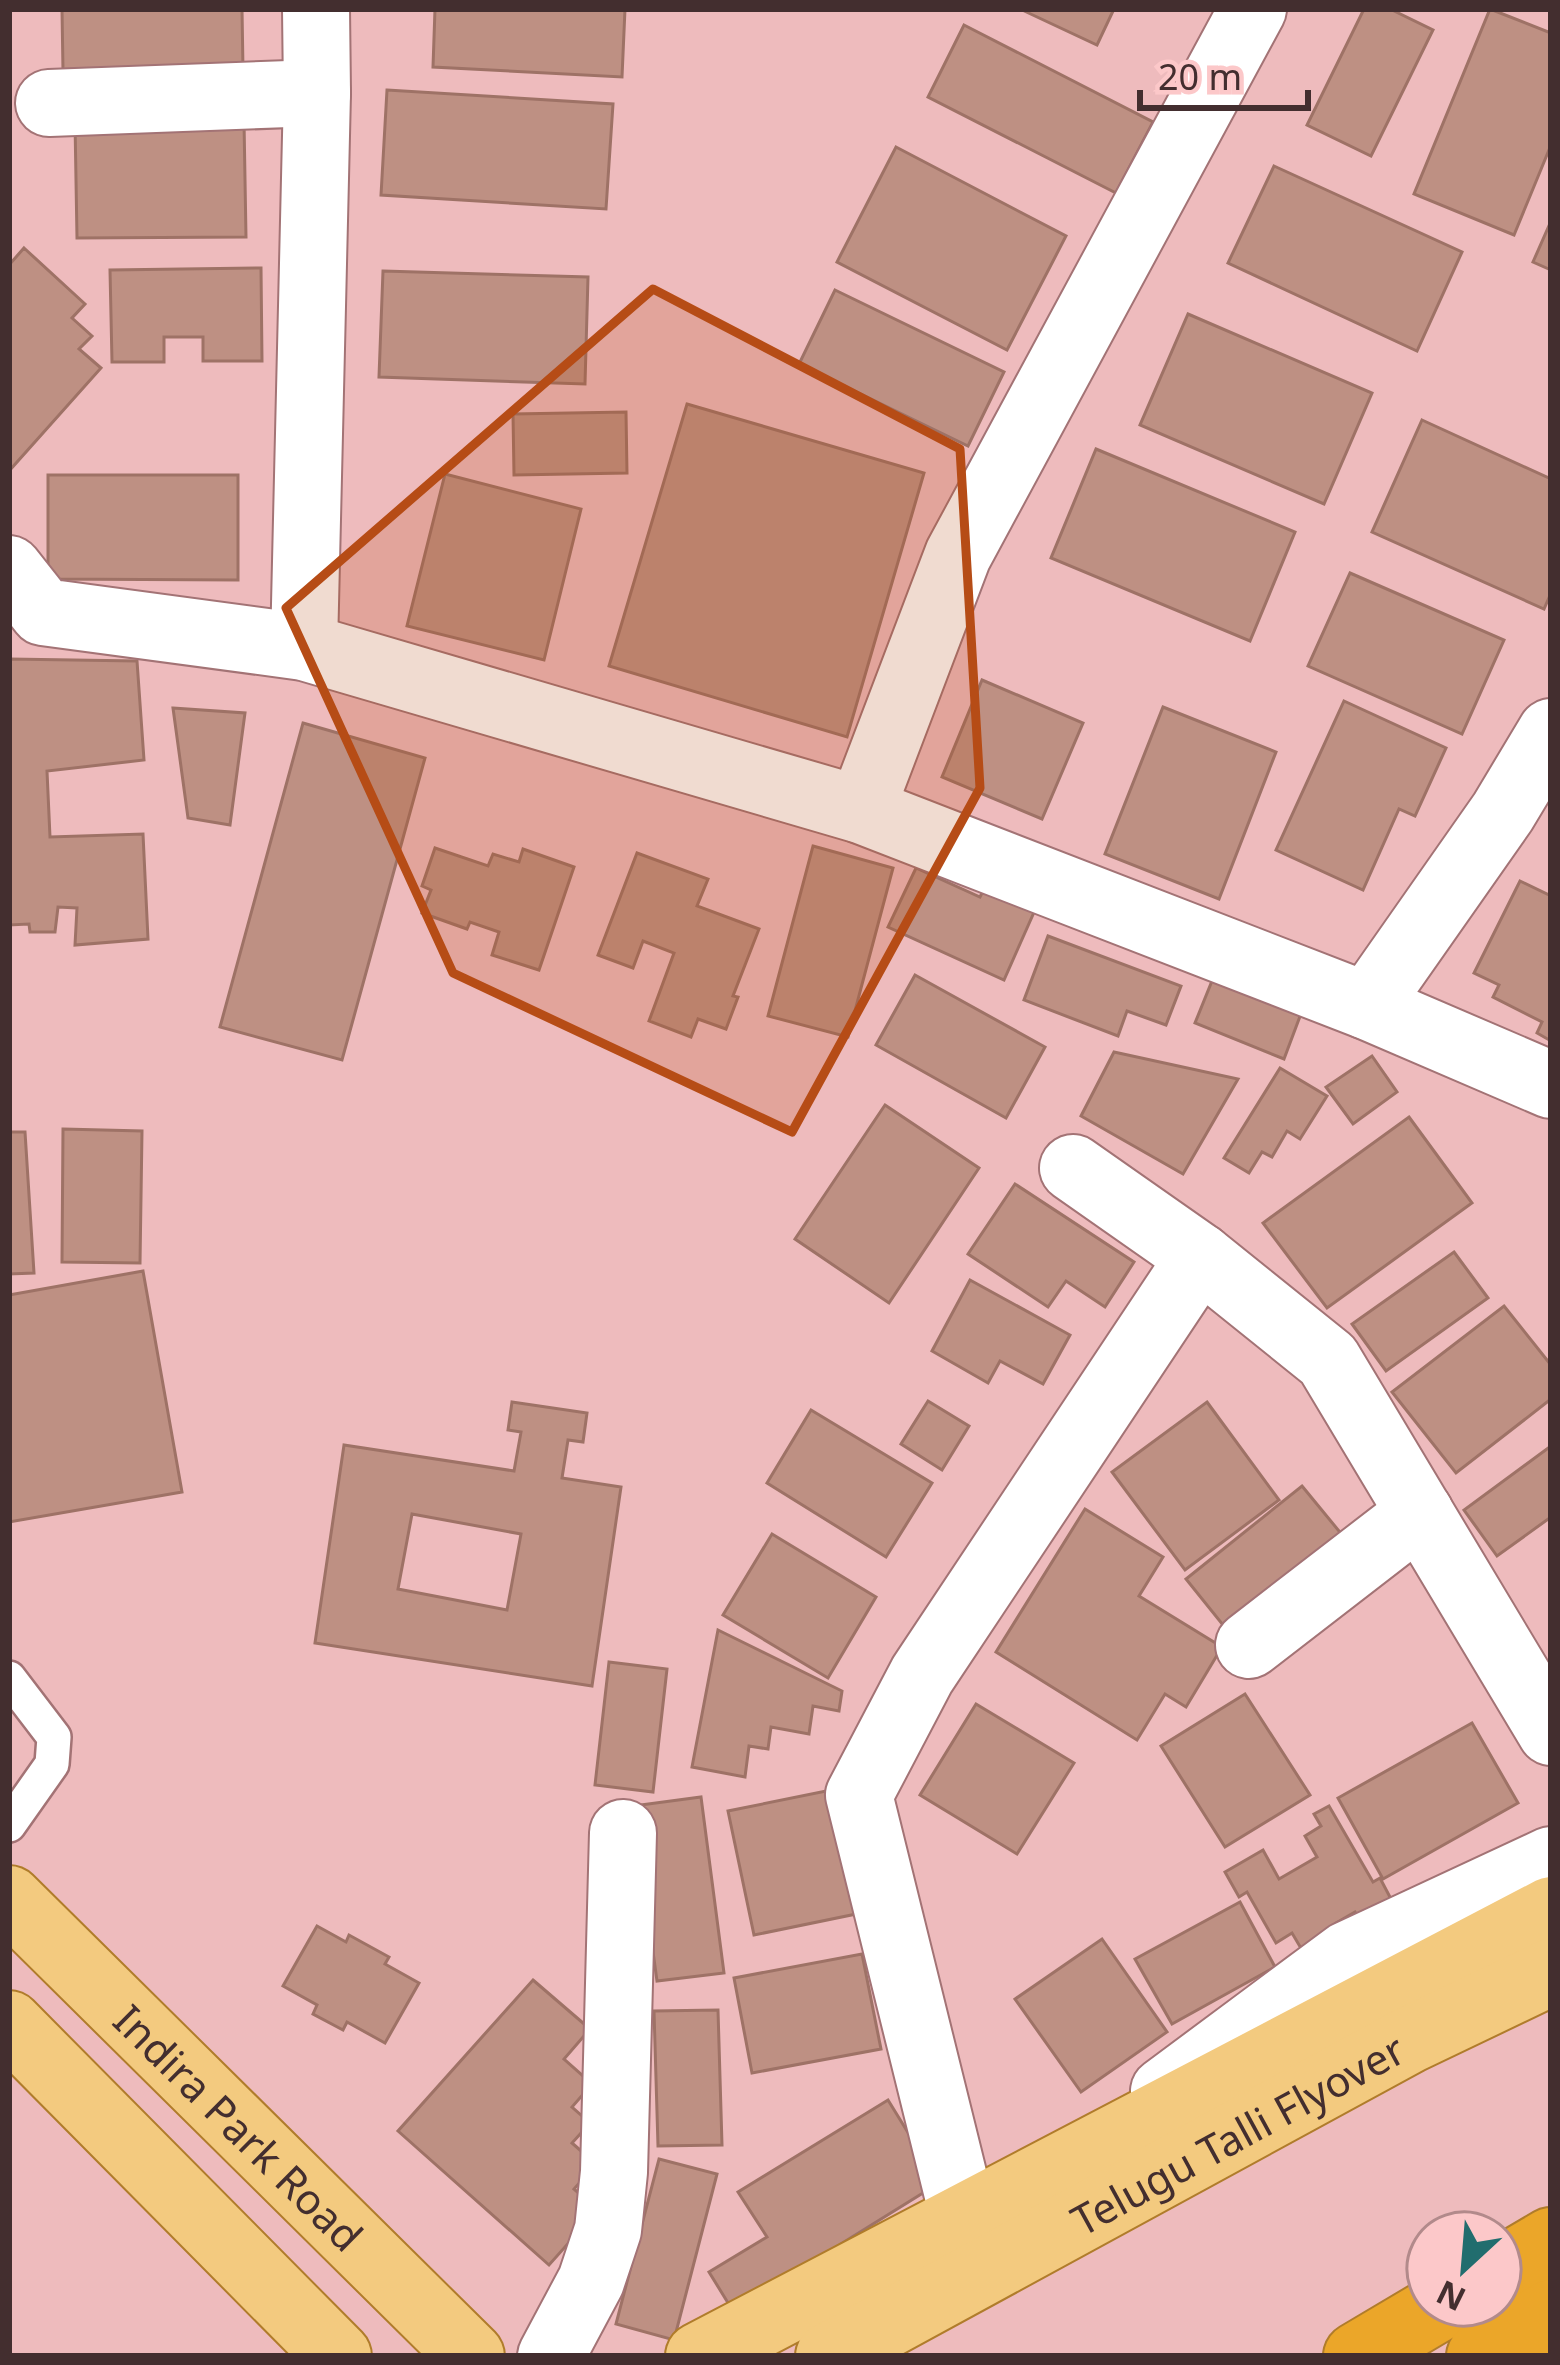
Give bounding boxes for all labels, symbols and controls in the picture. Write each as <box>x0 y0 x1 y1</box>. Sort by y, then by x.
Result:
scale bar <box>1140 36 1308 110</box>
text: 20 m <box>1158 52 1242 101</box>
street label: Indira Park Road <box>103 1991 376 2263</box>
street label: Telugu Talli Flyover <box>1060 2020 1414 2247</box>
north arrow <box>1404 2209 1524 2329</box>
text: N <box>1429 2270 1473 2323</box>

